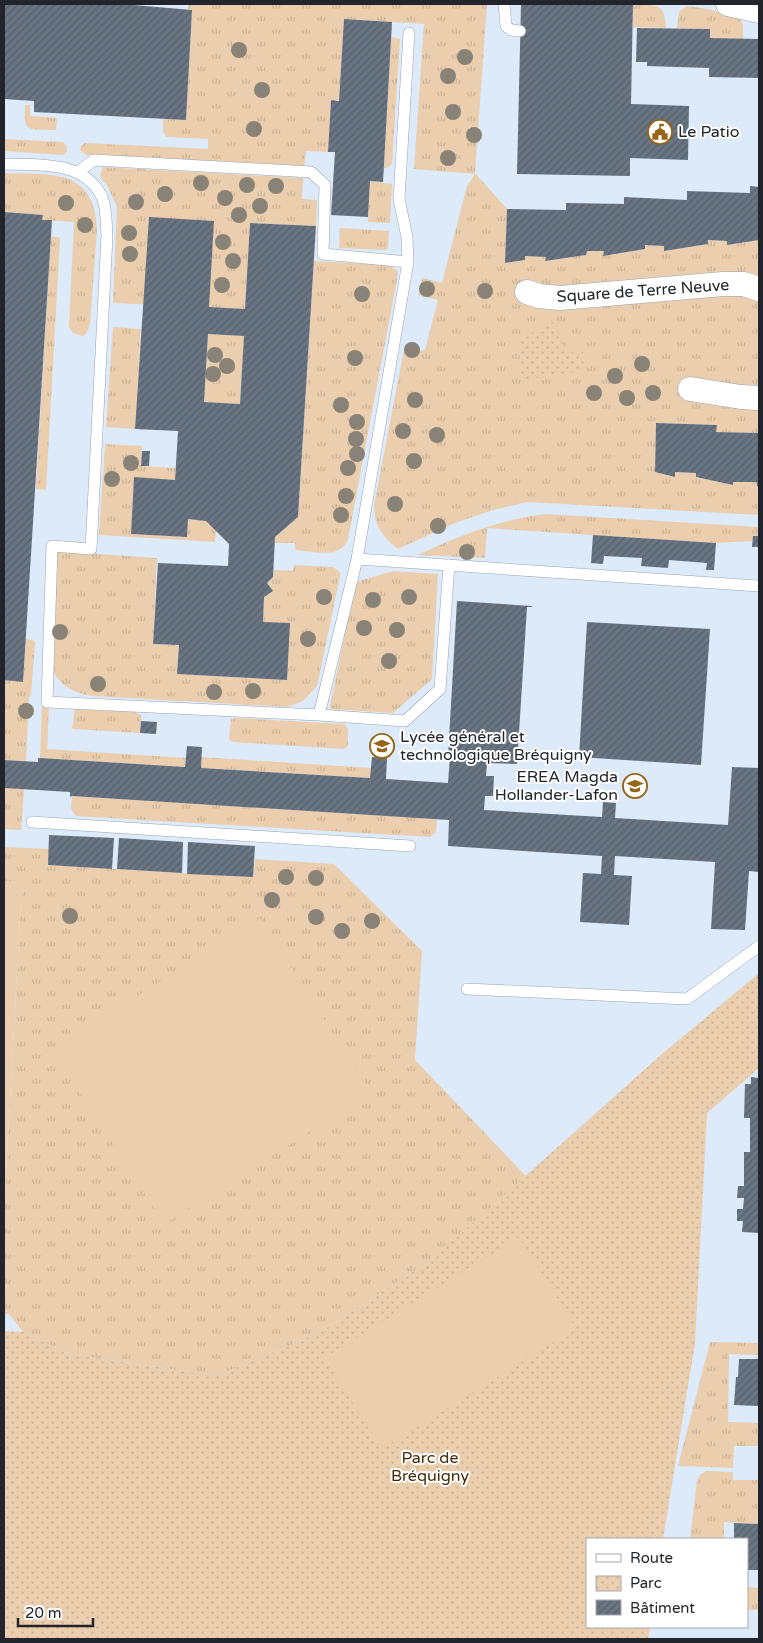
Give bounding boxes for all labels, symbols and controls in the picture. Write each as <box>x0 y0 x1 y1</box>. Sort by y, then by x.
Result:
public building icon: Le Patio <box>647 119 673 145</box>
place label: Le Patio <box>678 122 739 142</box>
street label: Square de Terre Neuve <box>556 275 730 307</box>
place label: Lycée général et technologique Bréquigny <box>400 727 592 765</box>
school or university icon: Lycée général et technologique Bréquigny <box>369 733 395 759</box>
place label: EREA Magda Hollander-Lafon <box>495 767 618 805</box>
school or university icon: EREA Magda Hollander-Lafon <box>622 773 648 799</box>
park label: Parc de Bréquigny <box>391 1448 469 1486</box>
legend <box>586 1538 748 1628</box>
text: Route <box>630 1549 673 1567</box>
text: Parc <box>630 1574 662 1592</box>
scale bar <box>18 1596 92 1628</box>
text: Bâtiment <box>630 1599 695 1617</box>
text: 20 m <box>25 1604 62 1622</box>

